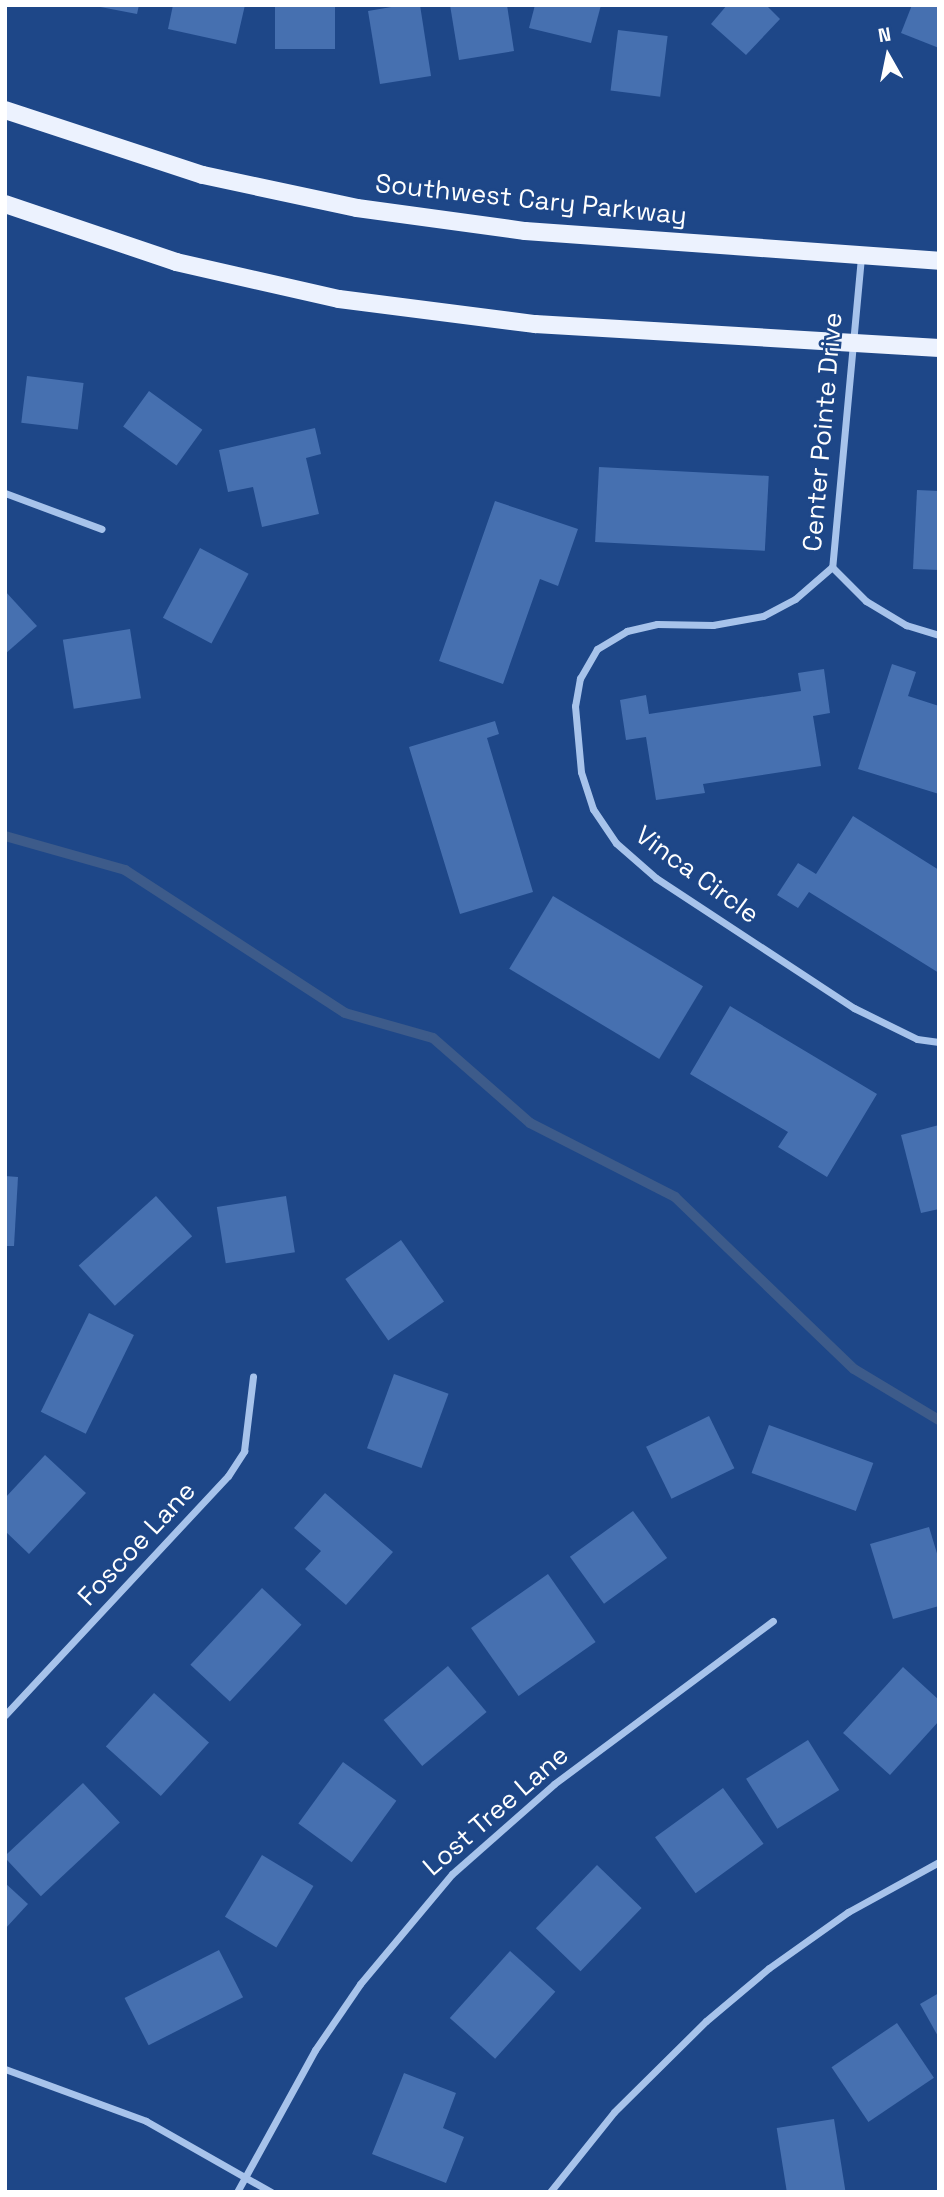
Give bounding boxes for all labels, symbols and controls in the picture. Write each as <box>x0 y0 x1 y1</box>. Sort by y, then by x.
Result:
north arrow <box>853 21 923 91</box>
text: N <box>876 21 893 48</box>
street label: Southwest Cary Parkway <box>374 168 688 232</box>
street label: Center Pointe Drive <box>797 311 849 553</box>
street label: Vinca Circle <box>629 820 765 930</box>
street label: Foscoe Lane <box>72 1476 202 1612</box>
street label: Lost Tree Lane <box>417 1739 575 1883</box>

